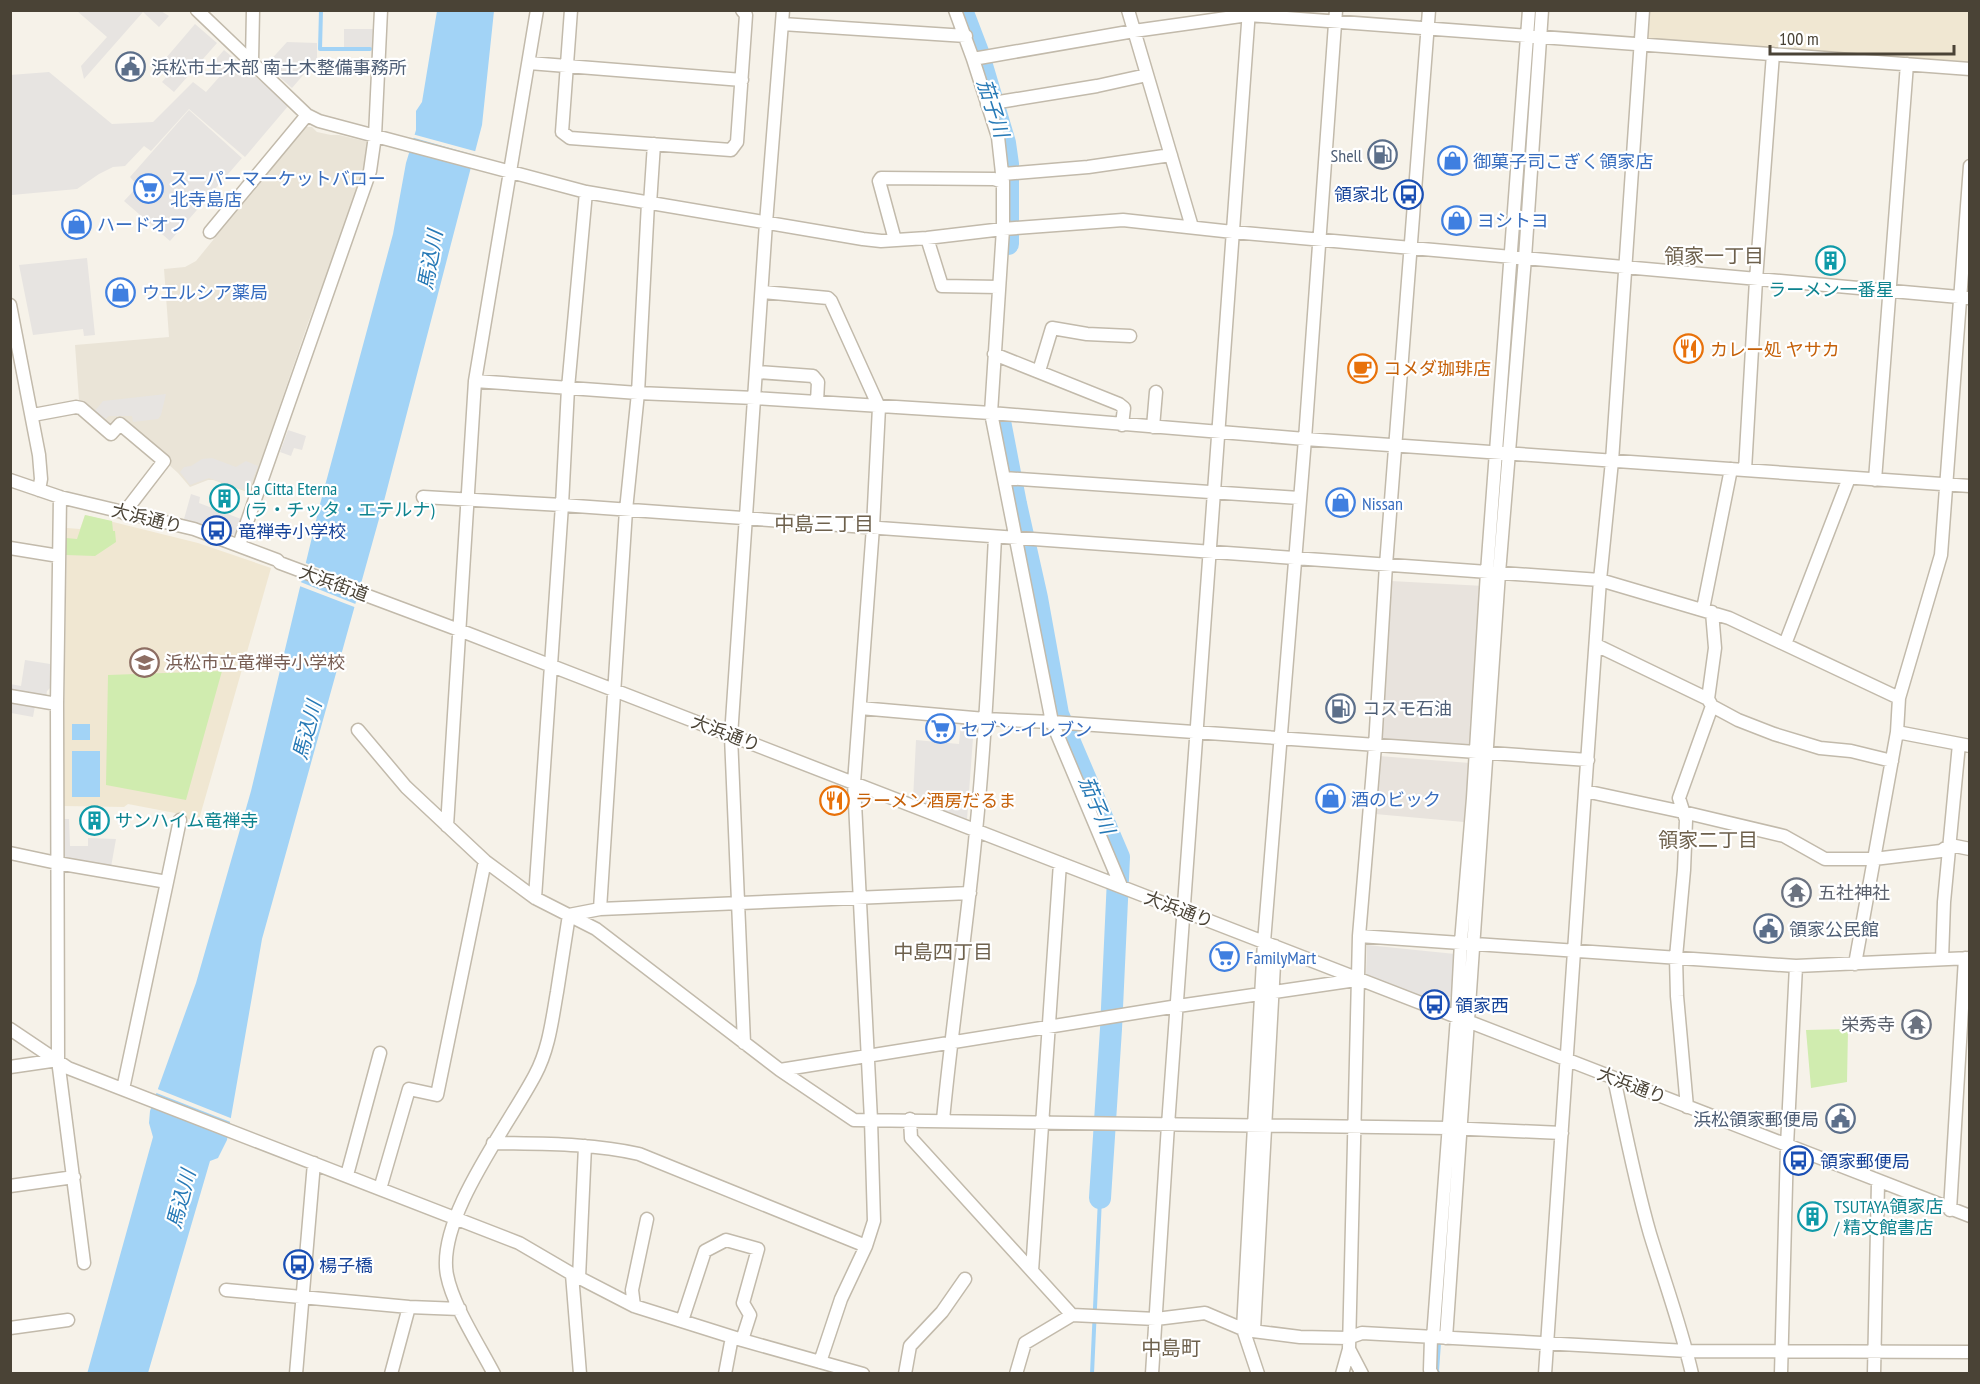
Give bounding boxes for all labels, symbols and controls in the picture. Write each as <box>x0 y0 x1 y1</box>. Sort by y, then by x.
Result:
scale bar <box>1770 18 1954 56</box>
text: 100 m <box>1779 27 1819 50</box>
public building icon: 浜松市土木部 南土木整備事務所 <box>114 51 146 83</box>
place label: 浜松市土木部 南土木整備事務所 <box>151 56 407 79</box>
water label: 茄子川 <box>971 75 1015 142</box>
fuel station icon: Shell <box>1367 139 1399 171</box>
place label: Shell <box>1331 144 1363 167</box>
shop icon: 御菓子司こぎく領家店 <box>1436 145 1468 177</box>
place label: 御菓子司こぎく領家店 <box>1473 150 1653 173</box>
place label: スーパーマーケットバロー 北寺島店 <box>170 167 386 211</box>
supermarket icon: スーパーマーケットバロー 北寺島店 <box>133 172 165 204</box>
bus stop icon: 領家北 <box>1393 178 1425 210</box>
place label: 領家北 <box>1334 183 1388 206</box>
shop icon: ヨシトヨ <box>1440 204 1472 236</box>
shop icon: ハードオフ <box>60 208 92 240</box>
place label: ヨシトヨ <box>1477 209 1549 232</box>
place label: ハードオフ <box>97 213 187 236</box>
water label: 馬込川 <box>412 226 448 292</box>
district label: 領家一丁目 <box>1664 243 1764 269</box>
building icon: ラーメン一番星 <box>1815 244 1847 276</box>
shop icon: ウエルシア薬局 <box>105 276 137 308</box>
place label: ラーメン一番星 <box>1768 278 1894 301</box>
place label: ウエルシア薬局 <box>142 281 268 304</box>
restaurant icon: カレー処 ヤサカ <box>1673 333 1705 365</box>
place label: カレー処 ヤサカ <box>1710 338 1840 361</box>
cafe icon: コメダ珈琲店 <box>1346 352 1378 384</box>
place label: コメダ珈琲店 <box>1383 357 1491 380</box>
place label: La Citta Eterna (ラ・チッタ・エテルナ) <box>246 477 435 521</box>
building icon: La Citta Eterna (ラ・チッタ・エテルナ) <box>209 482 241 514</box>
shop icon: Nissan <box>1325 487 1357 519</box>
place label: Nissan <box>1362 492 1403 515</box>
street label: 大浜通り <box>109 498 185 538</box>
district label: 中島三丁目 <box>774 511 874 537</box>
bus stop icon: 竜禅寺小学校 <box>201 515 233 547</box>
place label: 竜禅寺小学校 <box>238 520 346 543</box>
street label: 大浜街道 <box>296 560 372 606</box>
school or university icon: 浜松市立竜禅寺小学校 <box>128 646 160 678</box>
place label: 浜松市立竜禅寺小学校 <box>165 651 345 674</box>
fuel station icon: コスモ石油 <box>1325 692 1357 724</box>
water label: 馬込川 <box>287 696 328 762</box>
place label: コスモ石油 <box>1362 697 1452 720</box>
street label: 大浜通り <box>688 709 764 757</box>
supermarket icon: セブン-イレブン <box>924 713 956 745</box>
place label: セブン-イレブン <box>961 718 1092 741</box>
water label: 茄子川 <box>1073 772 1121 840</box>
shop icon: 酒のビック <box>1314 783 1346 815</box>
restaurant icon: ラーメン酒房だるま <box>818 784 850 816</box>
place label: 酒のビック <box>1351 788 1441 811</box>
place label: ラーメン酒房だるま <box>855 789 1016 812</box>
building icon: サンハイム竜禅寺 <box>78 804 110 836</box>
place label: サンハイム竜禅寺 <box>115 809 258 832</box>
district label: 領家二丁目 <box>1658 827 1758 853</box>
temple icon: 五社神社 <box>1781 876 1813 908</box>
place label: 五社神社 <box>1818 881 1890 904</box>
street label: 大浜通り <box>1141 885 1217 933</box>
public building icon: 領家公民館 <box>1752 913 1784 945</box>
place label: 領家公民館 <box>1789 918 1879 941</box>
district label: 中島四丁目 <box>893 939 993 965</box>
supermarket icon: FamilyMart <box>1209 941 1241 973</box>
place label: FamilyMart <box>1246 946 1316 969</box>
bus stop icon: 領家西 <box>1418 989 1450 1021</box>
place label: 領家西 <box>1455 994 1509 1017</box>
temple icon: 栄秀寺 <box>1900 1008 1932 1040</box>
place label: 栄秀寺 <box>1841 1013 1895 1036</box>
street label: 大浜通り <box>1594 1061 1670 1109</box>
public building icon: 浜松領家郵便局 <box>1824 1103 1856 1135</box>
place label: 浜松領家郵便局 <box>1693 1108 1819 1131</box>
bus stop icon: 領家郵便局 <box>1783 1145 1815 1177</box>
place label: 領家郵便局 <box>1820 1150 1910 1173</box>
water label: 馬込川 <box>161 1165 202 1231</box>
place label: TSUTAYA領家店 / 精文館書店 <box>1833 1195 1943 1239</box>
building icon: TSUTAYA領家店 / 精文館書店 <box>1797 1200 1829 1232</box>
bus stop icon: 楊子橋 <box>282 1249 314 1281</box>
place label: 楊子橋 <box>319 1254 373 1277</box>
district label: 中島町 <box>1141 1335 1201 1361</box>

